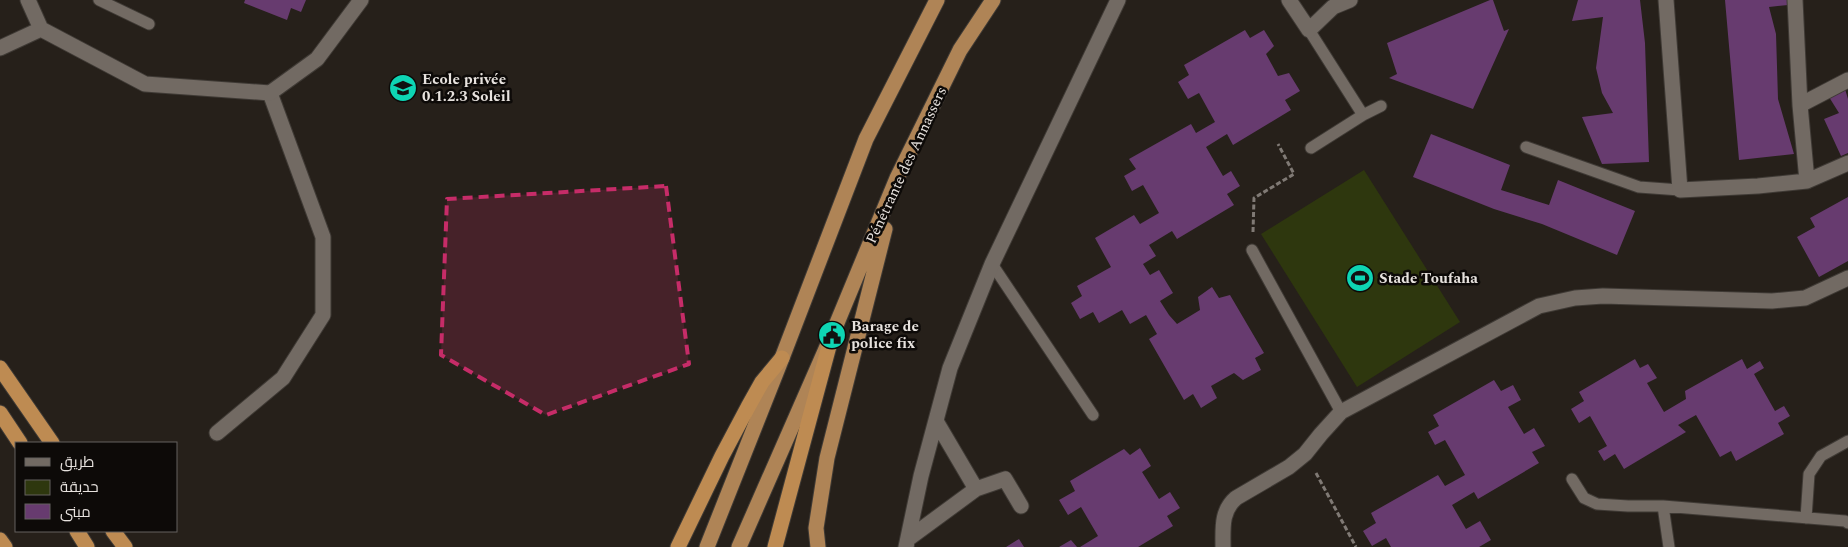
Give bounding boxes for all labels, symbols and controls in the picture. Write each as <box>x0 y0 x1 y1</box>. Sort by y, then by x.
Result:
place label: Ecole privée 0.1.2.3 Soleil <box>422 68 511 108</box>
school or university icon: Ecole privée 0.1.2.3 Soleil <box>388 73 418 103</box>
street label: Pénétrante des Annassers <box>860 83 953 247</box>
sports icon: Stade Toufaha <box>1345 263 1375 293</box>
place label: Stade Toufaha <box>1379 267 1478 290</box>
place label: Barage de police fix <box>851 315 919 355</box>
public building icon: Barage de police fix <box>817 320 847 350</box>
legend <box>15 442 178 532</box>
text: طريق <box>60 451 94 474</box>
text: حديقة <box>60 476 99 499</box>
text: مبنى <box>60 501 91 524</box>

